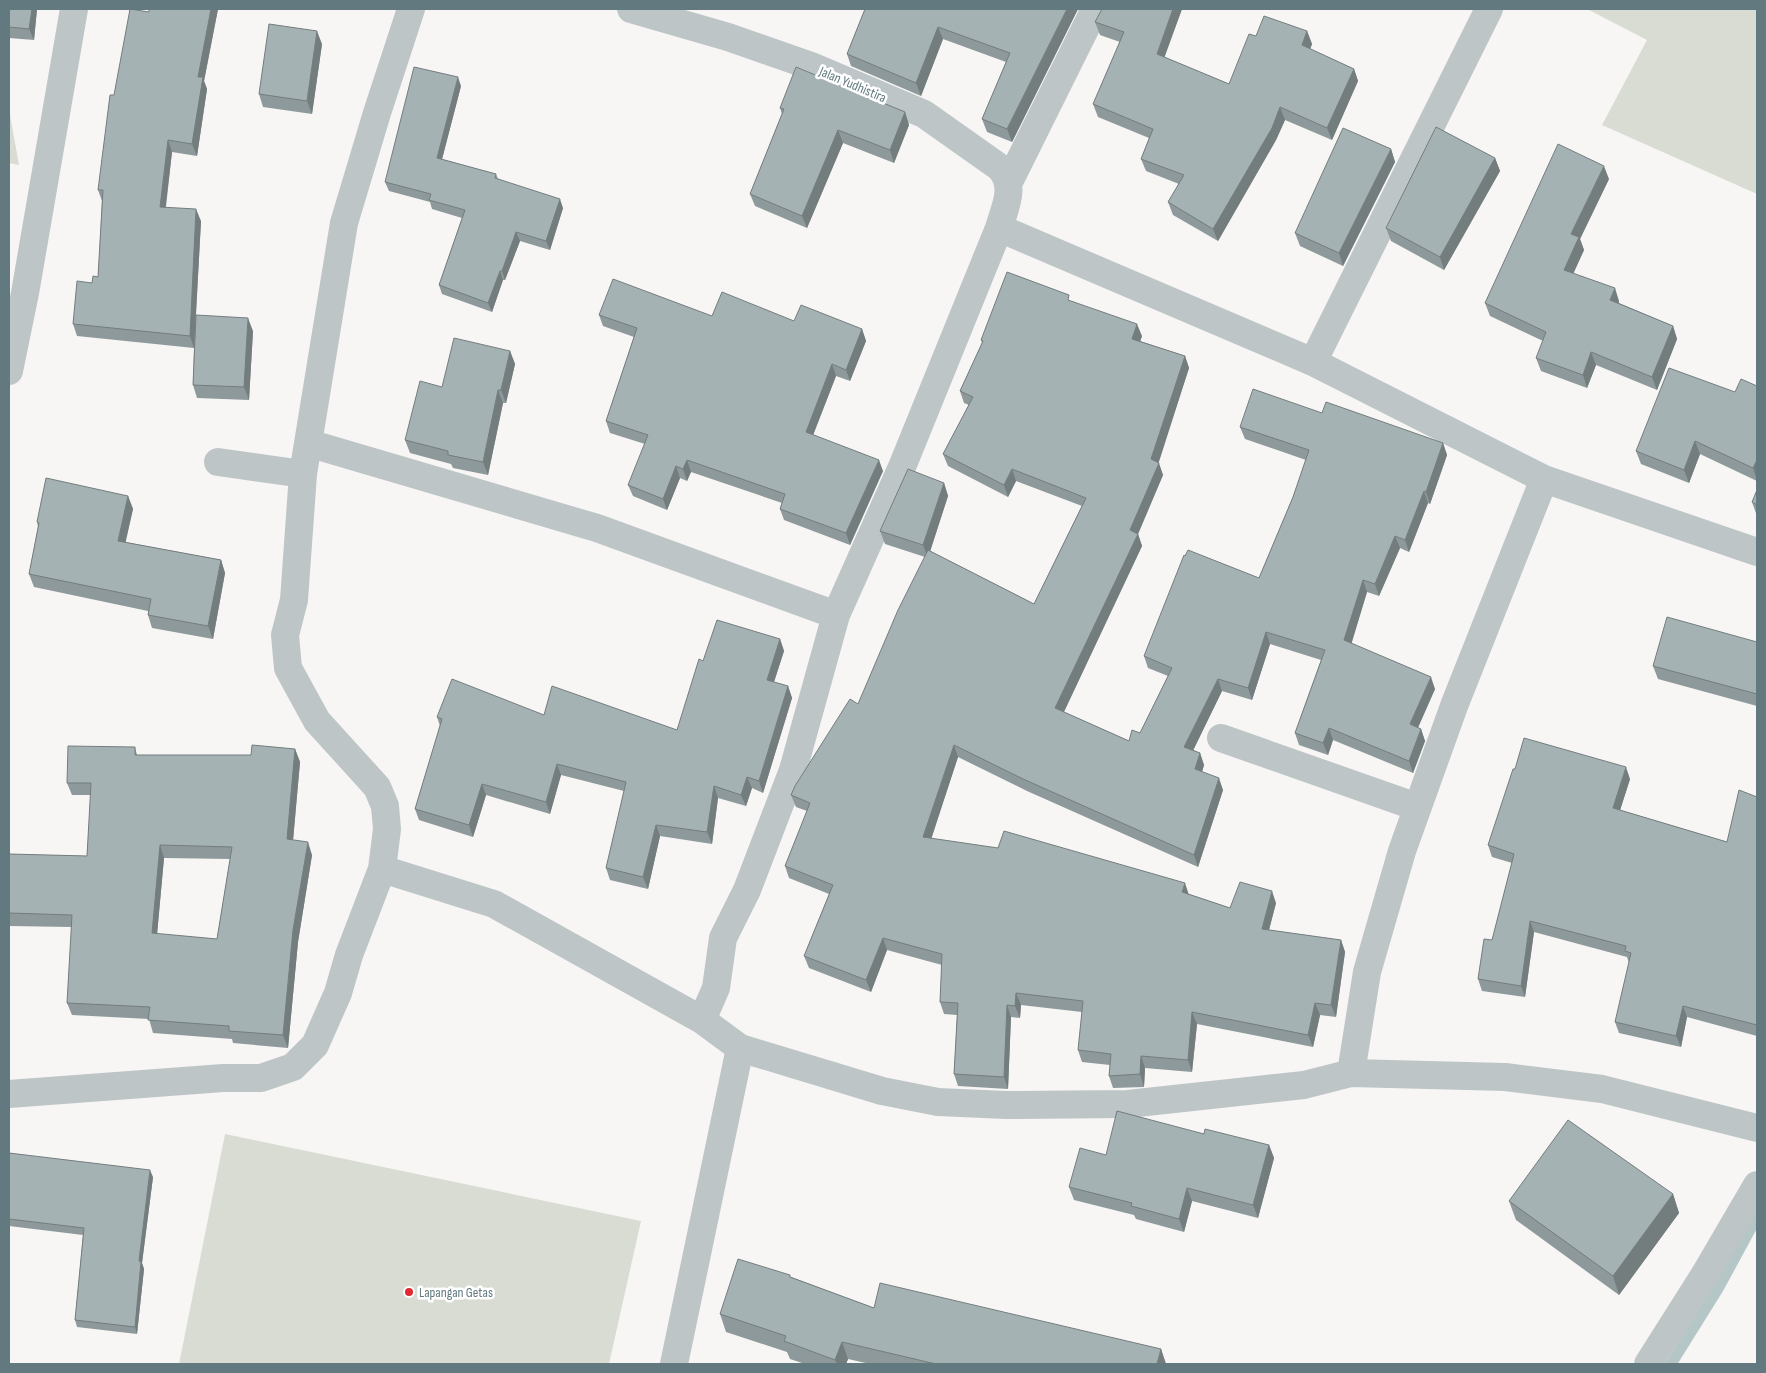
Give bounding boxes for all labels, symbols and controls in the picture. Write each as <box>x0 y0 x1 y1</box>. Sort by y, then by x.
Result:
street label: Jalan Yudhistira <box>816 62 889 106</box>
place label: Lapangan Getas <box>419 1284 493 1301</box>
marker: Lapangan Getas <box>403 1286 415 1298</box>

